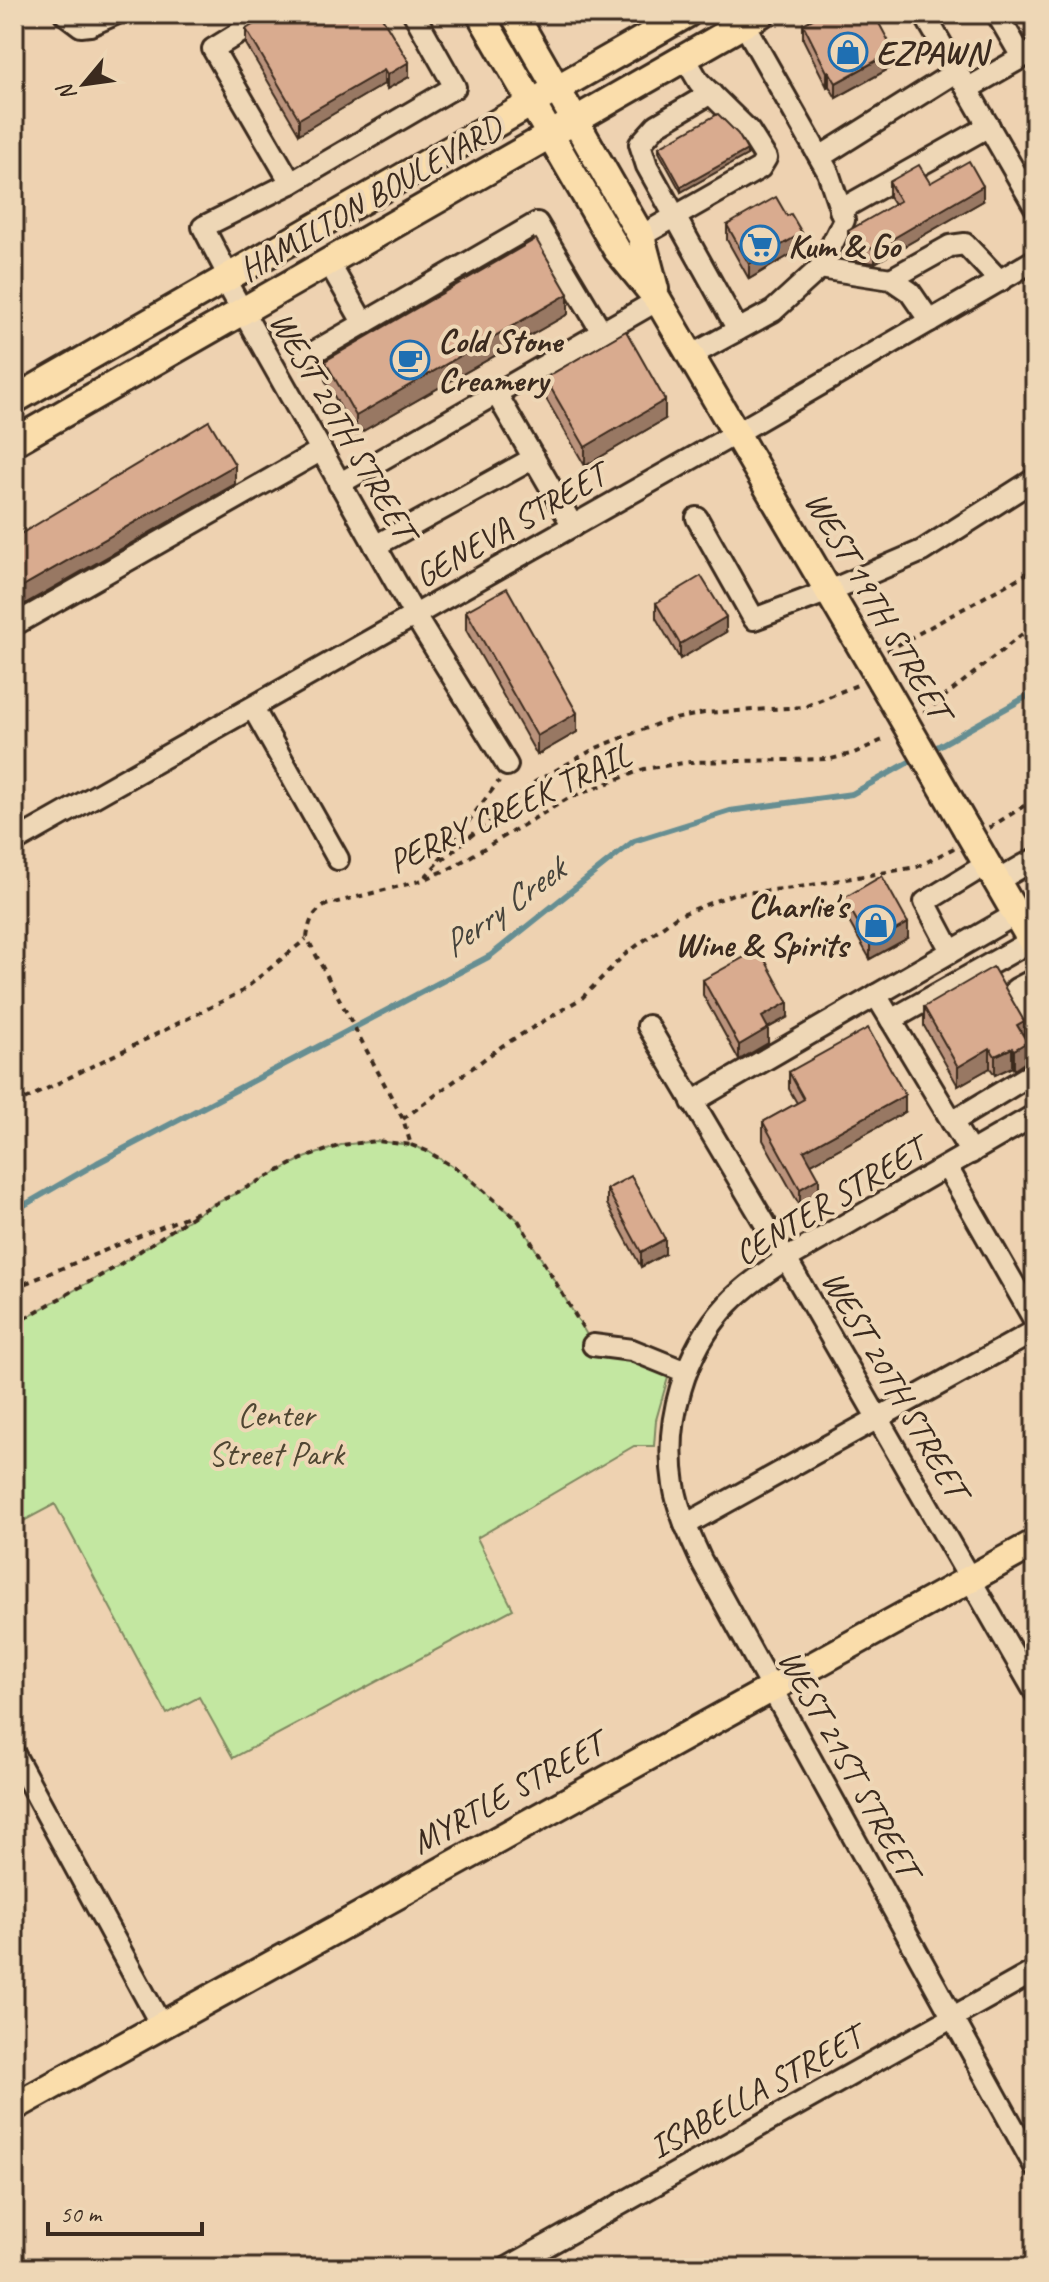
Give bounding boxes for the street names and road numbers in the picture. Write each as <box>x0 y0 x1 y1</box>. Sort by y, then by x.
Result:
street label: HAMILTON BOULEVARD <box>231 104 512 291</box>
street label: WEST 20TH STREET <box>260 303 430 554</box>
street label: GENEVA STREET <box>407 450 619 597</box>
street label: WEST 19TH STREET <box>795 483 965 734</box>
street label: PERRY CREEK TRAIL <box>381 733 638 883</box>
street label: CENTER STREET <box>726 1123 939 1275</box>
street label: WEST 20TH STREET <box>812 1262 982 1513</box>
street label: WEST 21ST STREET <box>769 1642 933 1892</box>
street label: MYRTLE STREET <box>404 1719 618 1863</box>
street label: ISABELLA STREET <box>641 2012 876 2168</box>

